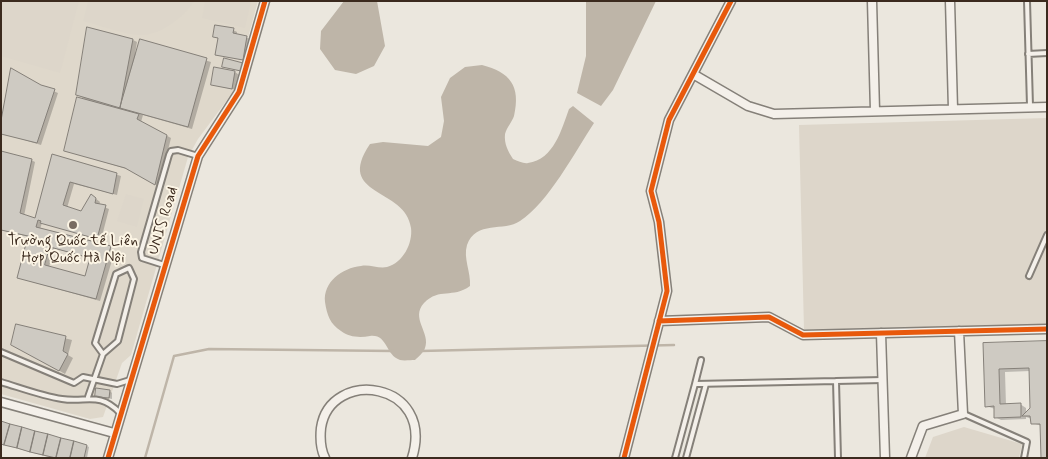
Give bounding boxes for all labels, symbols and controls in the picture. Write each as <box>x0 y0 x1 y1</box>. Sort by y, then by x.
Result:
street label: UNIS Road <box>145 185 183 257</box>
marker: Trường Quốc tế Liên Hợp Quốc Hà Nội <box>67 219 79 231</box>
place label: Trường Quốc tế Liên Hợp Quốc Hà Nội <box>8 233 138 268</box>

